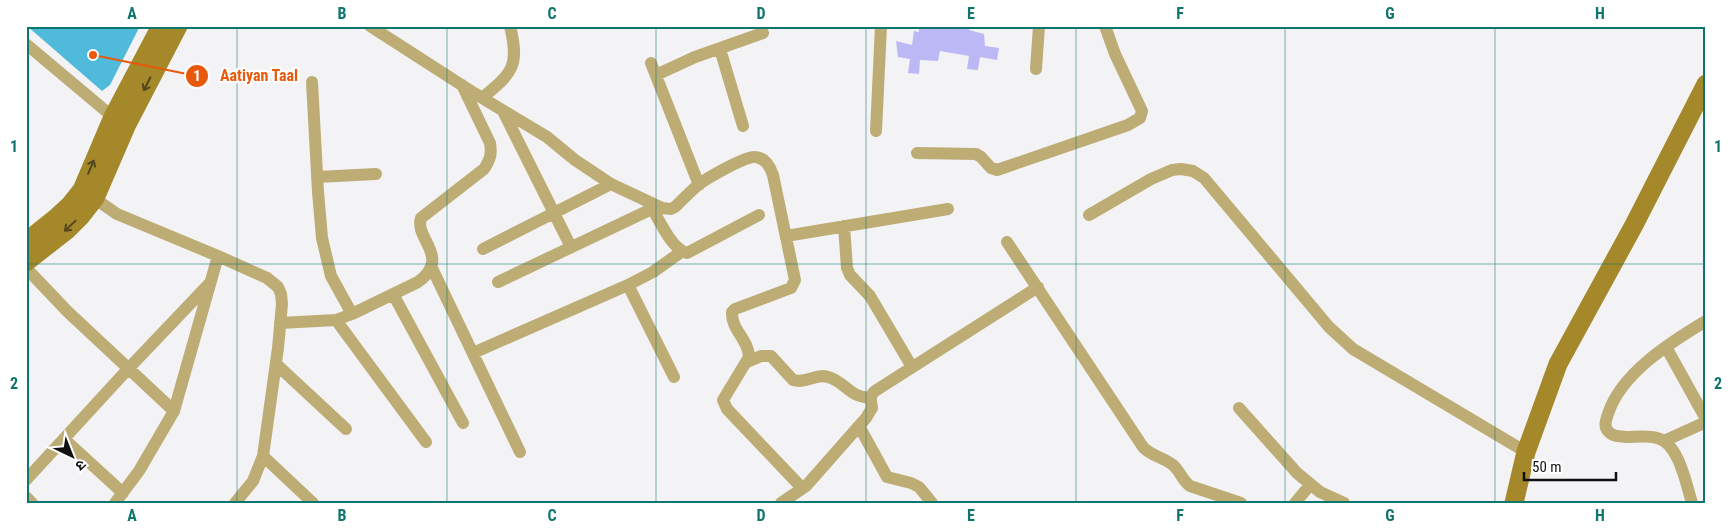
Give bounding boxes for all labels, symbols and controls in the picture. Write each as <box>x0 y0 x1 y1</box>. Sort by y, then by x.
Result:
text: A <box>127 4 137 23</box>
text: B <box>338 4 347 23</box>
text: C <box>547 4 557 23</box>
text: D <box>756 4 766 23</box>
text: E <box>967 4 975 23</box>
text: F <box>1176 4 1184 23</box>
text: G <box>1385 4 1395 23</box>
text: H <box>1595 4 1605 23</box>
callout: Aatiyan Taal <box>184 60 308 91</box>
text: Aatiyan Taal <box>220 66 298 85</box>
text: 1 <box>193 67 201 85</box>
one-way arrow <box>142 77 152 92</box>
text: 1 <box>10 137 18 156</box>
text: 1 <box>1714 137 1722 156</box>
one-way arrow <box>87 160 97 175</box>
one-way arrow <box>64 220 77 232</box>
text: 2 <box>10 374 18 393</box>
text: 2 <box>1714 374 1722 393</box>
north arrow <box>48 432 98 482</box>
scale bar <box>1524 449 1617 481</box>
text: उ <box>72 457 89 475</box>
text: 50 m <box>1532 458 1562 476</box>
text: A <box>127 506 137 525</box>
text: B <box>338 506 347 525</box>
text: C <box>547 506 557 525</box>
text: D <box>756 506 766 525</box>
text: E <box>967 506 975 525</box>
text: F <box>1176 506 1184 525</box>
text: G <box>1385 506 1395 525</box>
text: H <box>1595 506 1605 525</box>

